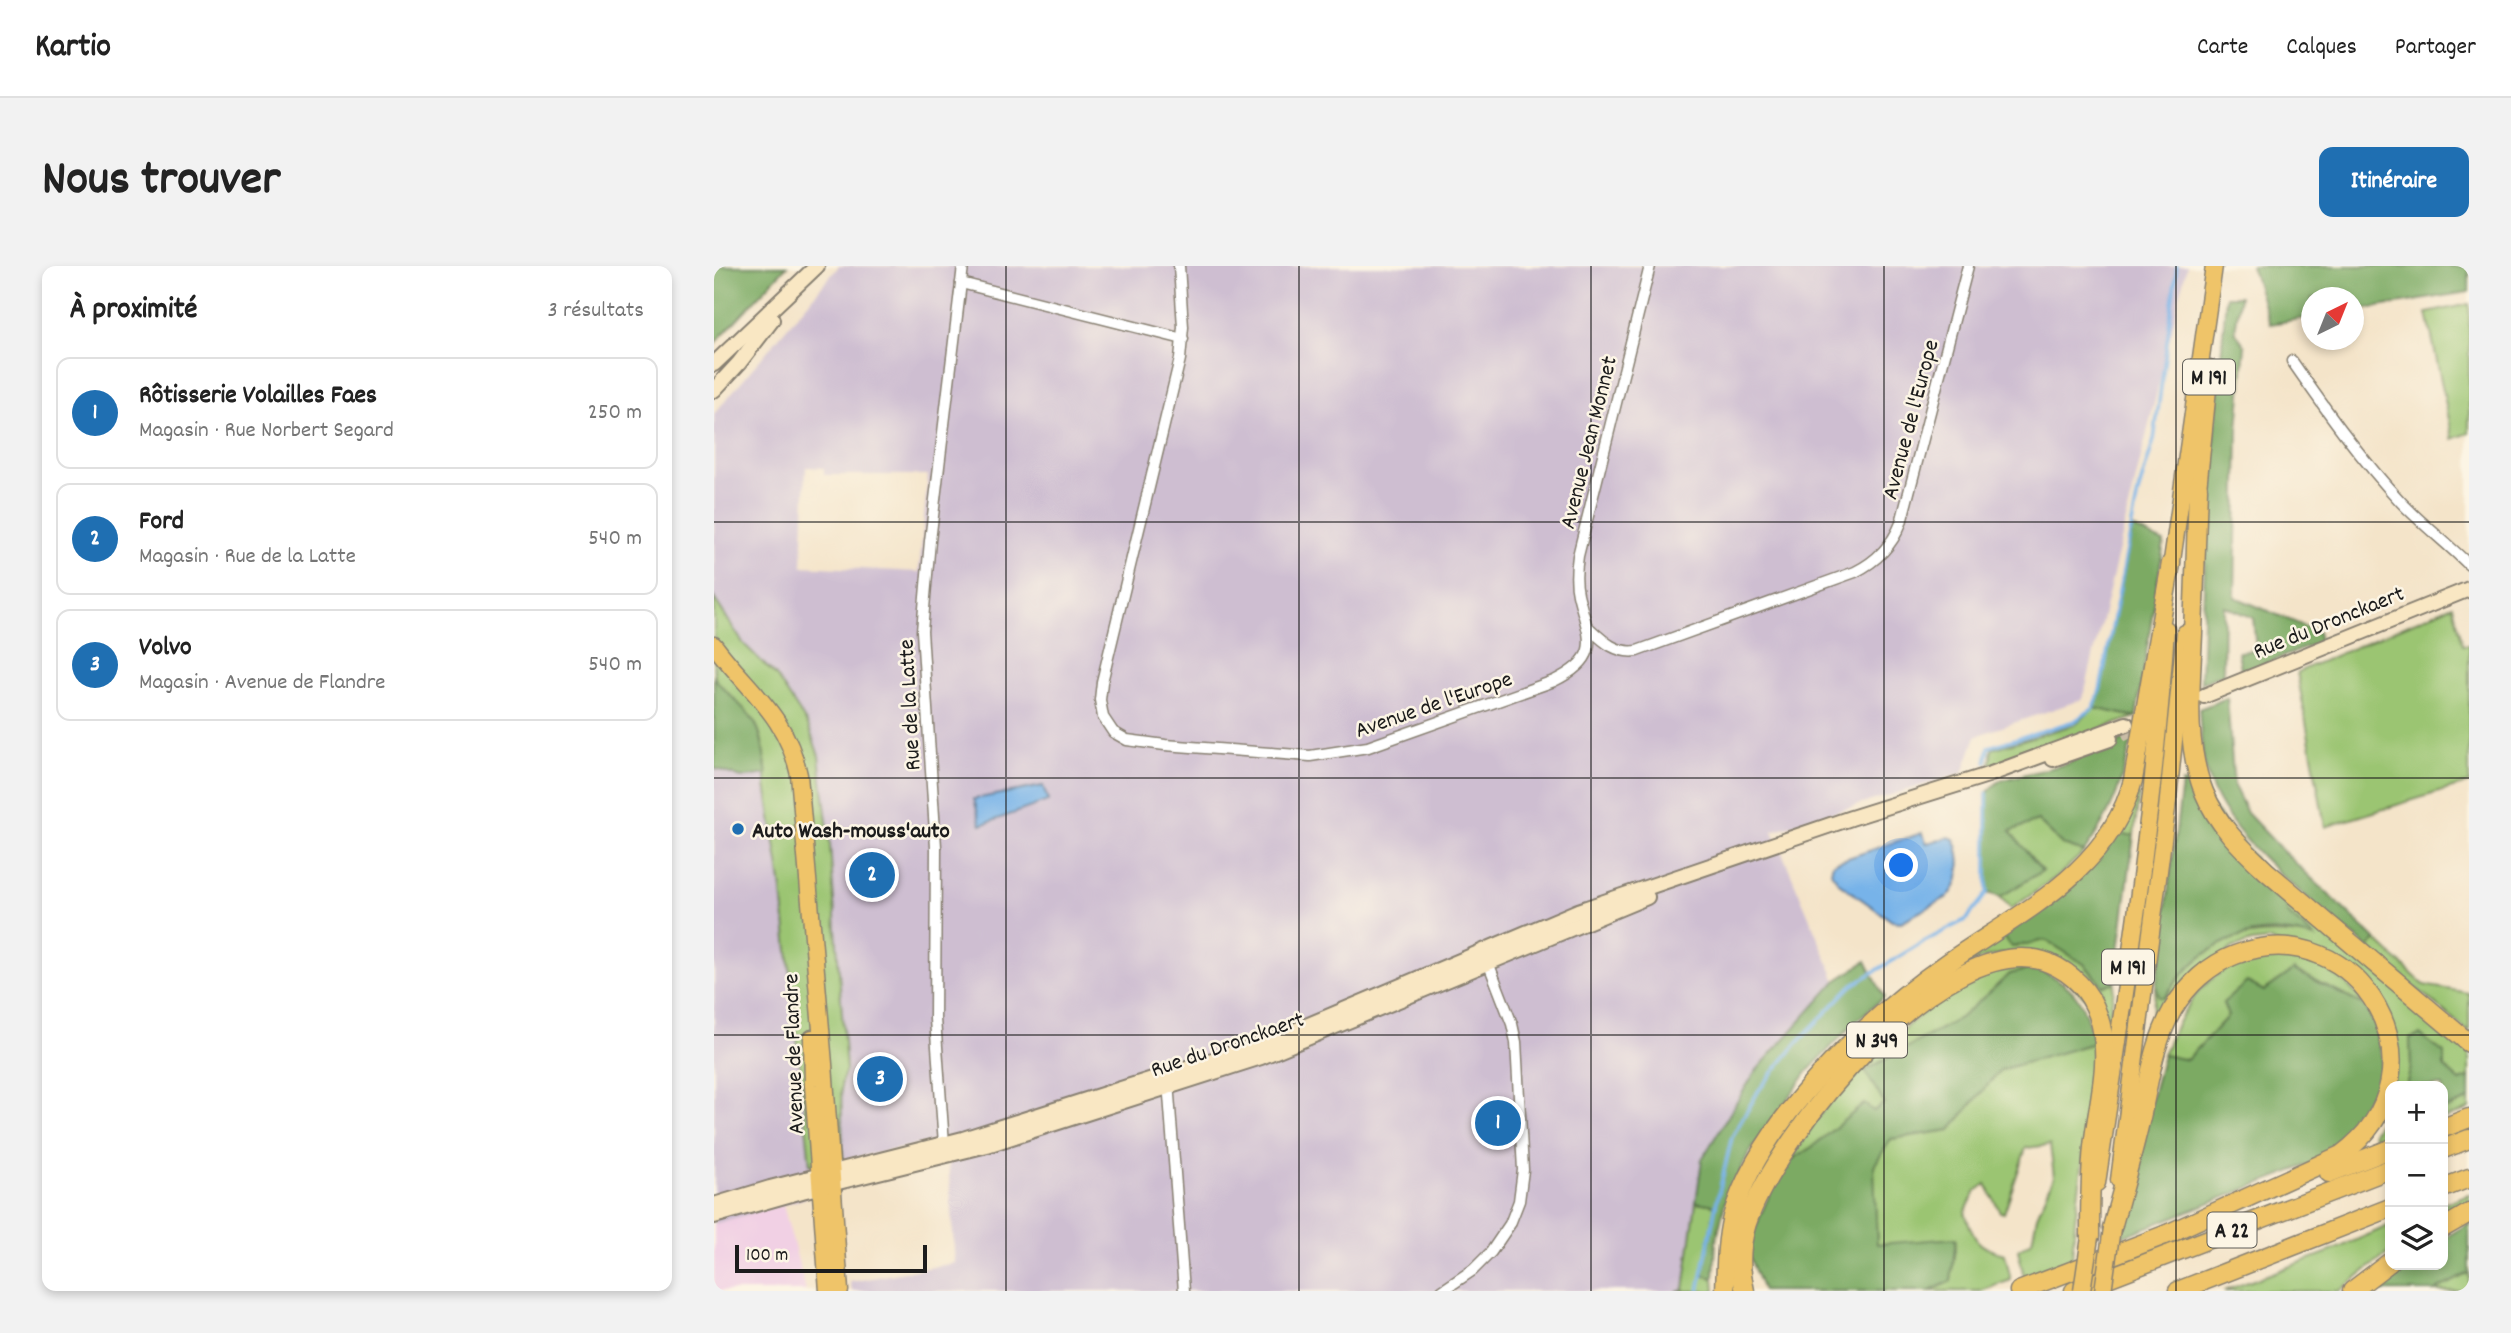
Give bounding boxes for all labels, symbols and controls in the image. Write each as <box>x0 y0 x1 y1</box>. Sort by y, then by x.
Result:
text: Kartio <box>35 25 111 72</box>
text: Carte <box>2197 31 2248 65</box>
text: Calques <box>2286 31 2357 65</box>
text: Partager <box>2395 31 2476 65</box>
text: Nous trouver <box>42 147 280 217</box>
button: Itinéraire <box>2319 147 2469 217</box>
north arrow <box>2301 287 2364 350</box>
text: À proximité <box>70 290 197 333</box>
text: 3 résultats <box>548 295 644 328</box>
street label: Avenue de l'Europe <box>1875 336 1950 503</box>
street label: Avenue Jean Monnet <box>1553 353 1628 533</box>
road number: M 191 <box>2183 360 2235 394</box>
text: Rôtisserie Volailles Faes <box>139 378 377 415</box>
text: 1 <box>92 397 98 430</box>
text: 250 m <box>588 397 642 430</box>
text: Magasin · Rue Norbert Segard <box>139 415 394 448</box>
text: Ford <box>139 504 184 541</box>
text: 2 <box>90 523 100 556</box>
text: 540 m <box>588 523 642 556</box>
text: Magasin · Rue de la Latte <box>139 541 356 574</box>
street label: Rue du Dronckaert <box>2249 579 2410 670</box>
text: Volvo <box>139 630 192 667</box>
street label: Rue de la Latte <box>892 638 931 771</box>
text: 3 <box>90 649 100 682</box>
text: 540 m <box>588 649 642 682</box>
street label: Avenue de l'Europe <box>1351 664 1517 749</box>
text: Magasin · Avenue de Flandre <box>139 667 385 700</box>
place label: Auto Wash-mouss'auto <box>752 816 950 849</box>
marker: Auto Wash-mouss'auto <box>730 821 746 837</box>
your location <box>1884 848 1918 882</box>
pin: 2 <box>849 849 895 901</box>
road number: M 191 <box>2102 950 2154 984</box>
street label: Avenue de Flandre <box>776 973 815 1135</box>
street label: Rue du Dronckaert <box>1147 1005 1309 1088</box>
road number: N 349 <box>1847 1022 1907 1058</box>
pin: 3 <box>857 1053 903 1105</box>
map controls <box>2385 1081 2448 1270</box>
button: + <box>2385 1081 2448 1144</box>
pin: 1 <box>1475 1097 1521 1149</box>
button: − <box>2385 1144 2448 1207</box>
button: layers <box>2385 1207 2448 1270</box>
road number: A 22 <box>2208 1212 2256 1248</box>
scale bar <box>735 1242 928 1274</box>
text: 100 m <box>746 1243 788 1270</box>

